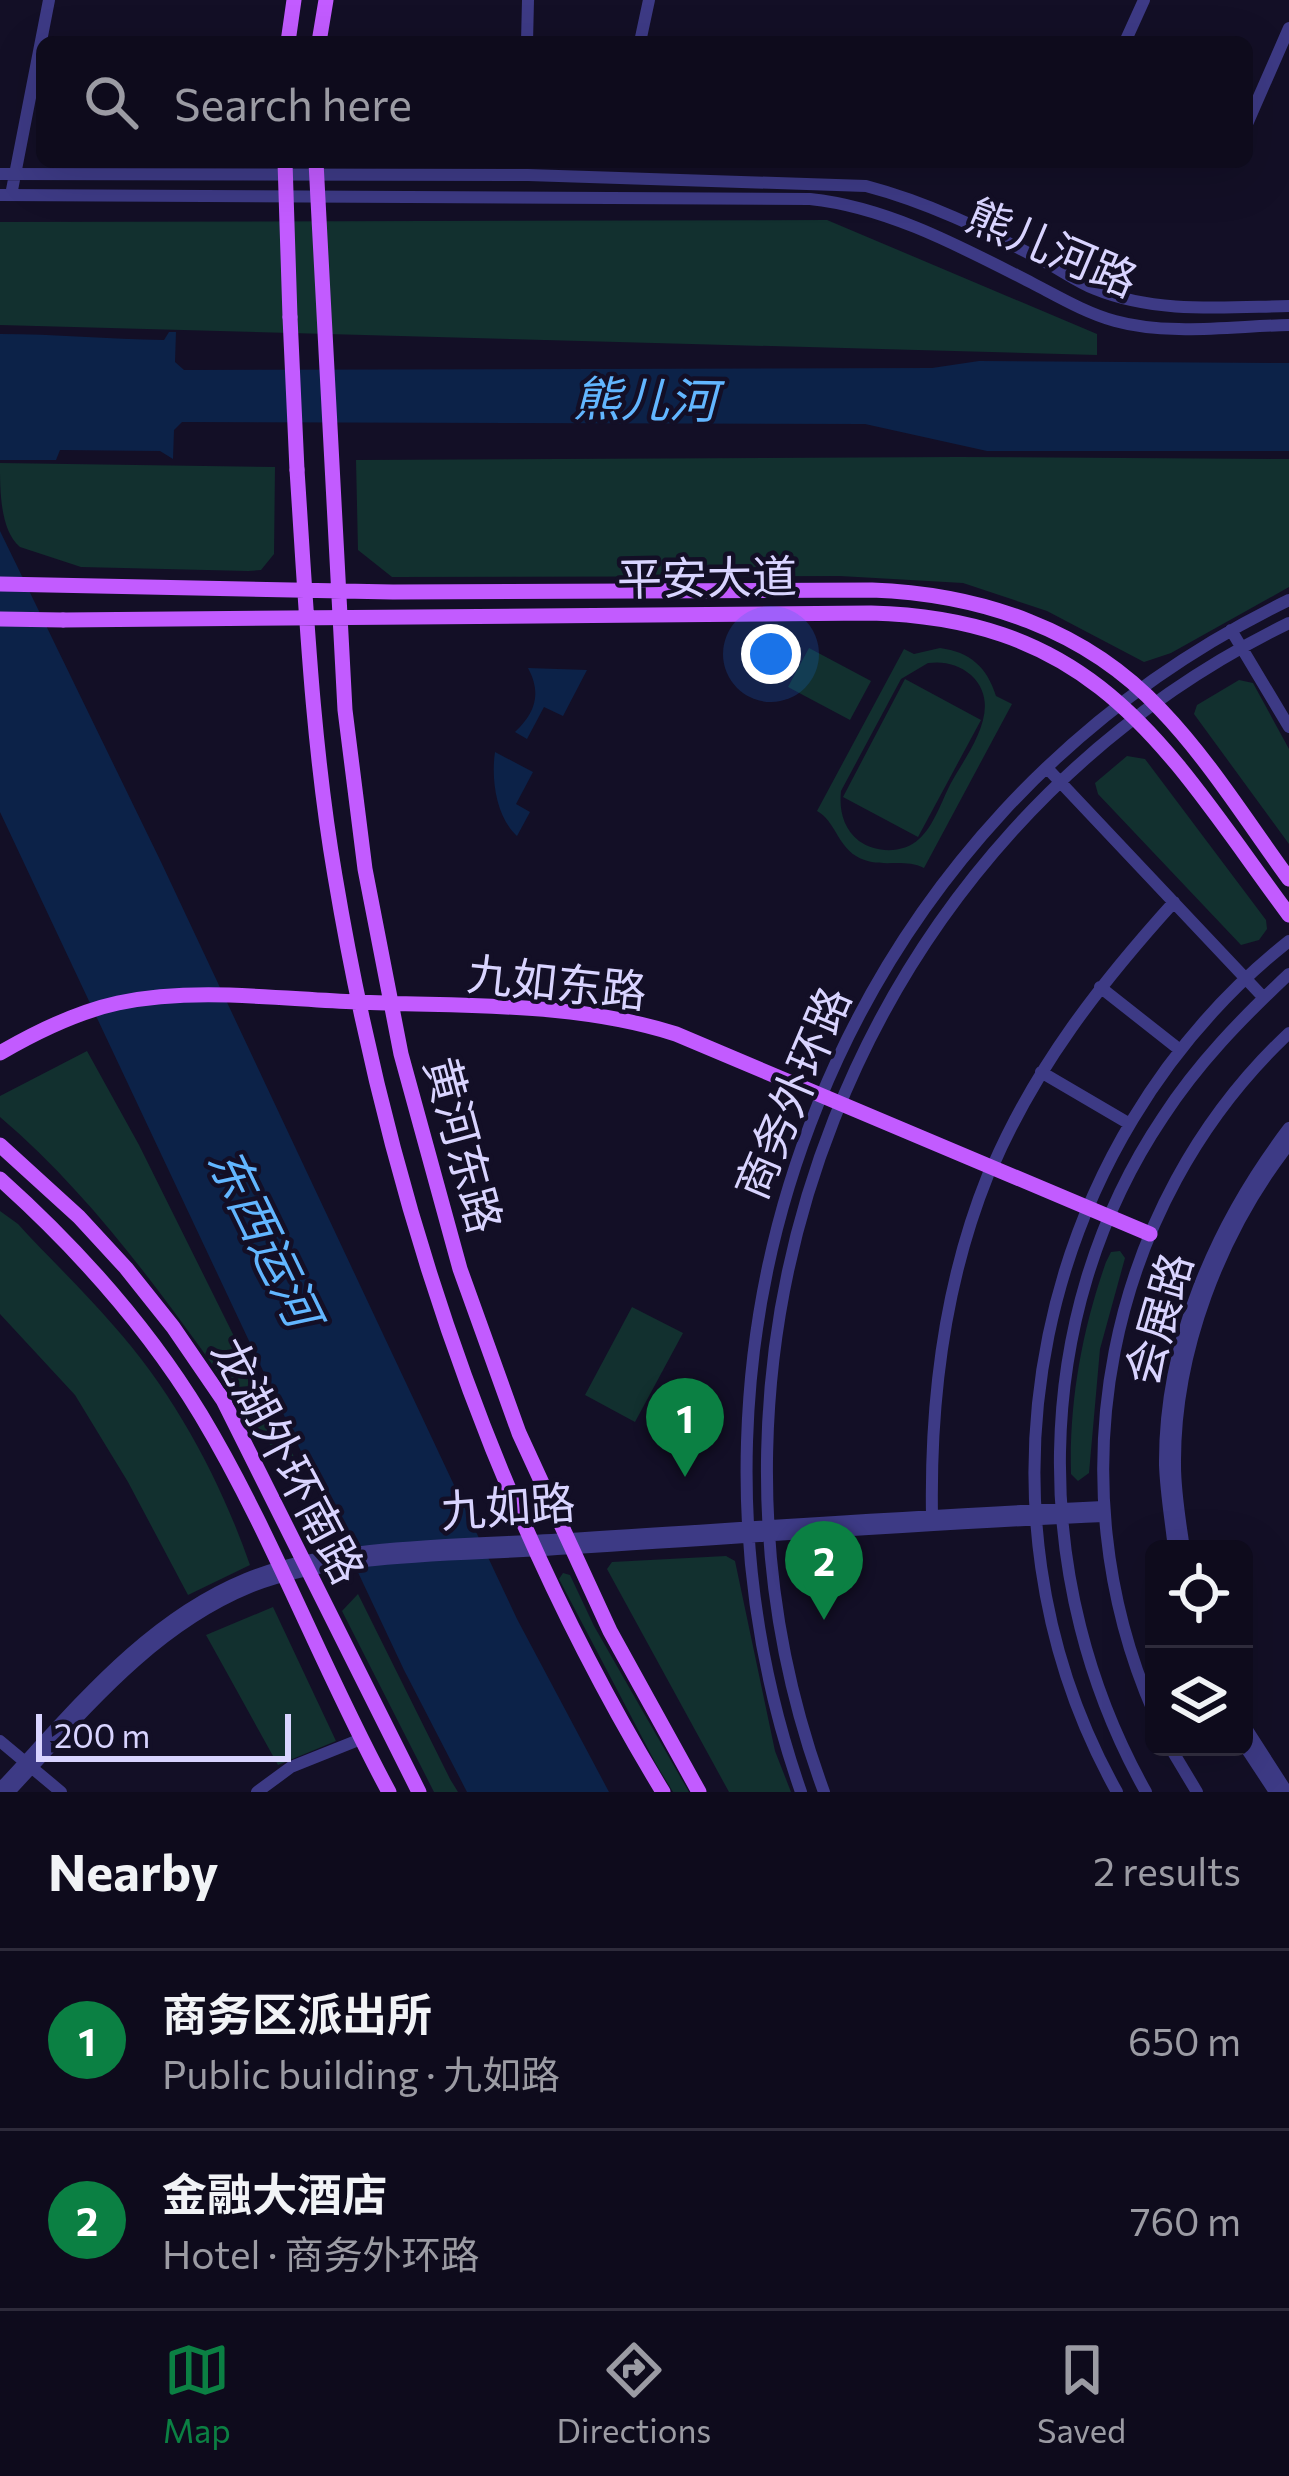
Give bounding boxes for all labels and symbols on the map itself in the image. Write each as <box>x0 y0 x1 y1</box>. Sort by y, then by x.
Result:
street label: 熊儿河路 <box>959 185 1147 306</box>
water label: 熊儿河 <box>573 367 726 428</box>
street label: 平安大道 <box>616 546 797 605</box>
your location <box>741 624 801 684</box>
street label: 九如东路 <box>465 944 650 1017</box>
street label: 商务外环路 <box>721 978 860 1206</box>
street label: 黄河东路 <box>416 1050 515 1238</box>
water label: 东西运河 <box>198 1137 338 1342</box>
street label: 会展路 <box>1112 1246 1202 1391</box>
street label: 龙湖外环南路 <box>203 1328 378 1592</box>
pin: 1 <box>646 1378 724 1477</box>
street label: 九如路 <box>439 1472 577 1537</box>
pin: 2 <box>785 1521 863 1620</box>
scale bar <box>36 1708 291 1761</box>

